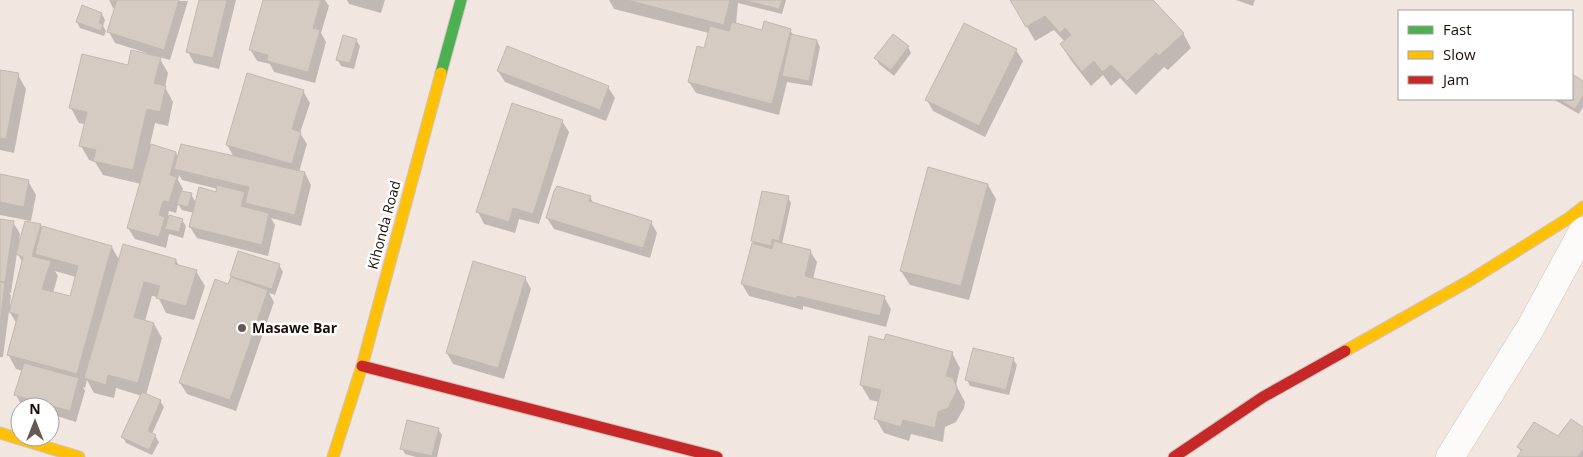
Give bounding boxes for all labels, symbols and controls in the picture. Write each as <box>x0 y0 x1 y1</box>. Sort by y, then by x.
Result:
legend <box>1398 10 1573 100</box>
text: Fast <box>1443 19 1472 39</box>
text: Slow <box>1443 44 1476 64</box>
text: Jam <box>1441 69 1469 89</box>
street label: Kihonda Road <box>363 178 404 271</box>
place label: Masawe Bar <box>252 318 338 337</box>
marker: Masawe Bar <box>236 322 248 334</box>
north arrow <box>10 397 60 447</box>
text: N <box>29 399 41 418</box>

